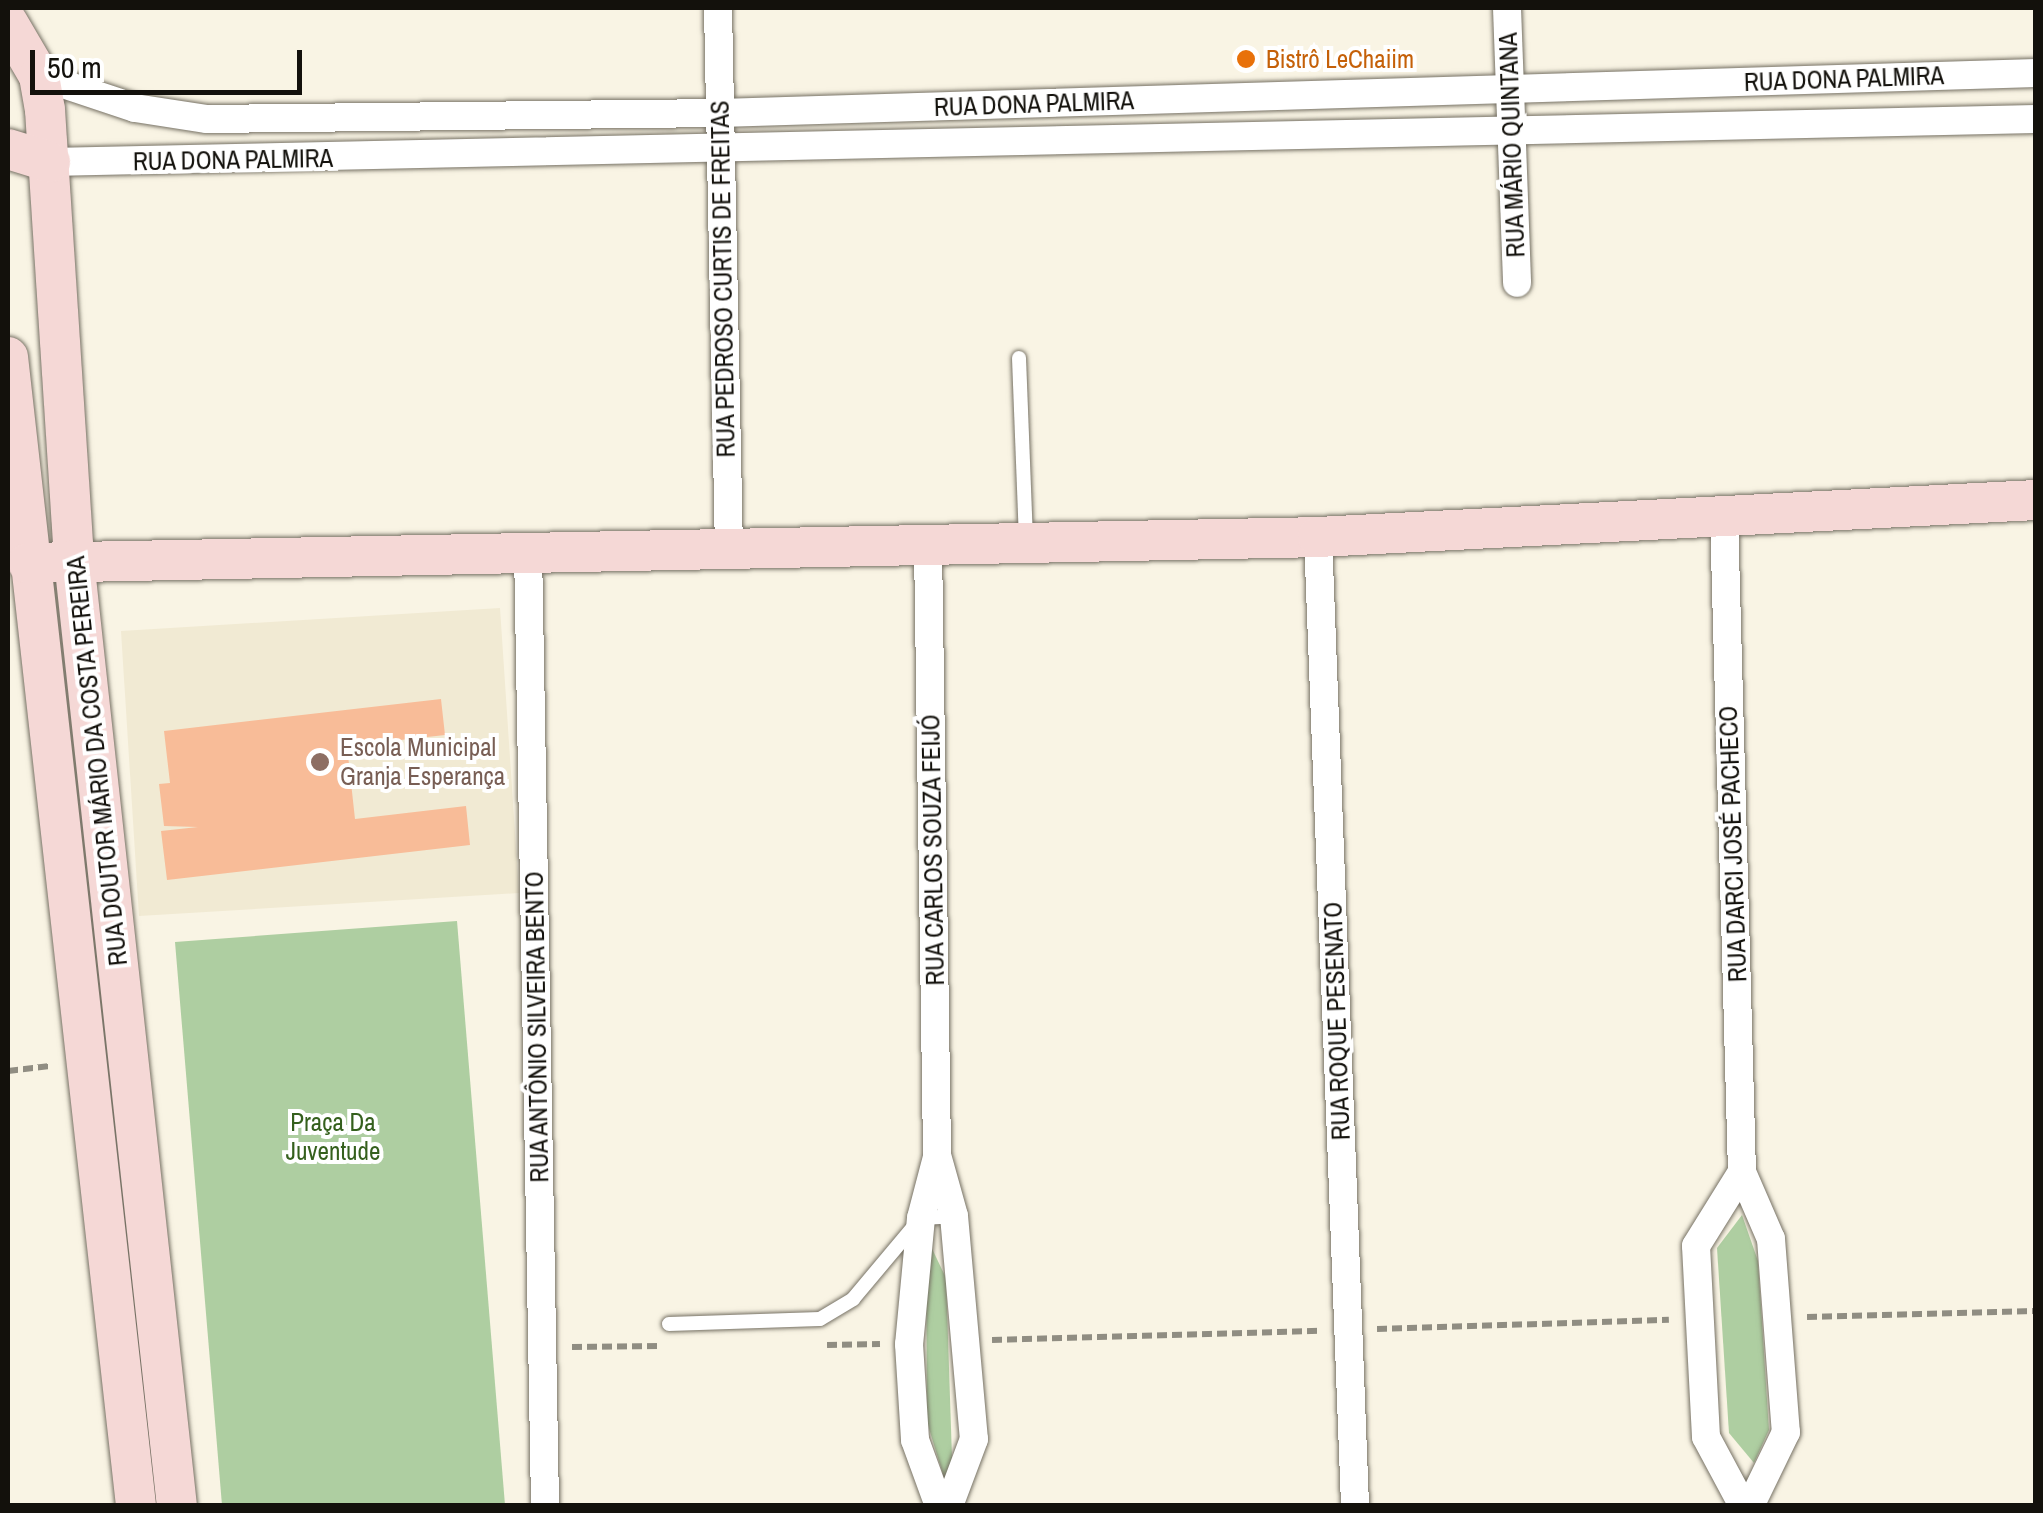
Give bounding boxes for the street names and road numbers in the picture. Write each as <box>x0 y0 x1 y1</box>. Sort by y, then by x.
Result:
street label: RUA MÁRIO QUINTANA <box>1493 31 1531 259</box>
street label: RUA DONA PALMIRA <box>1742 60 1946 98</box>
street label: RUA DONA PALMIRA <box>932 85 1136 123</box>
street label: RUA PEDROSO CURTIS DE FREITAS <box>705 100 741 458</box>
street label: RUA DONA PALMIRA <box>132 143 334 177</box>
street label: RUA DOUTOR MÁRIO DA COSTA PEREIRA <box>60 553 134 969</box>
street label: RUA DARCI JOSÉ PACHECO <box>1713 705 1753 983</box>
street label: RUA CARLOS SOUZA FEIJÓ <box>916 713 950 987</box>
street label: RUA ANTÔNIO SILVEIRA BENTO <box>519 870 555 1184</box>
street label: RUA ROQUE PESENATO <box>1318 901 1356 1141</box>

